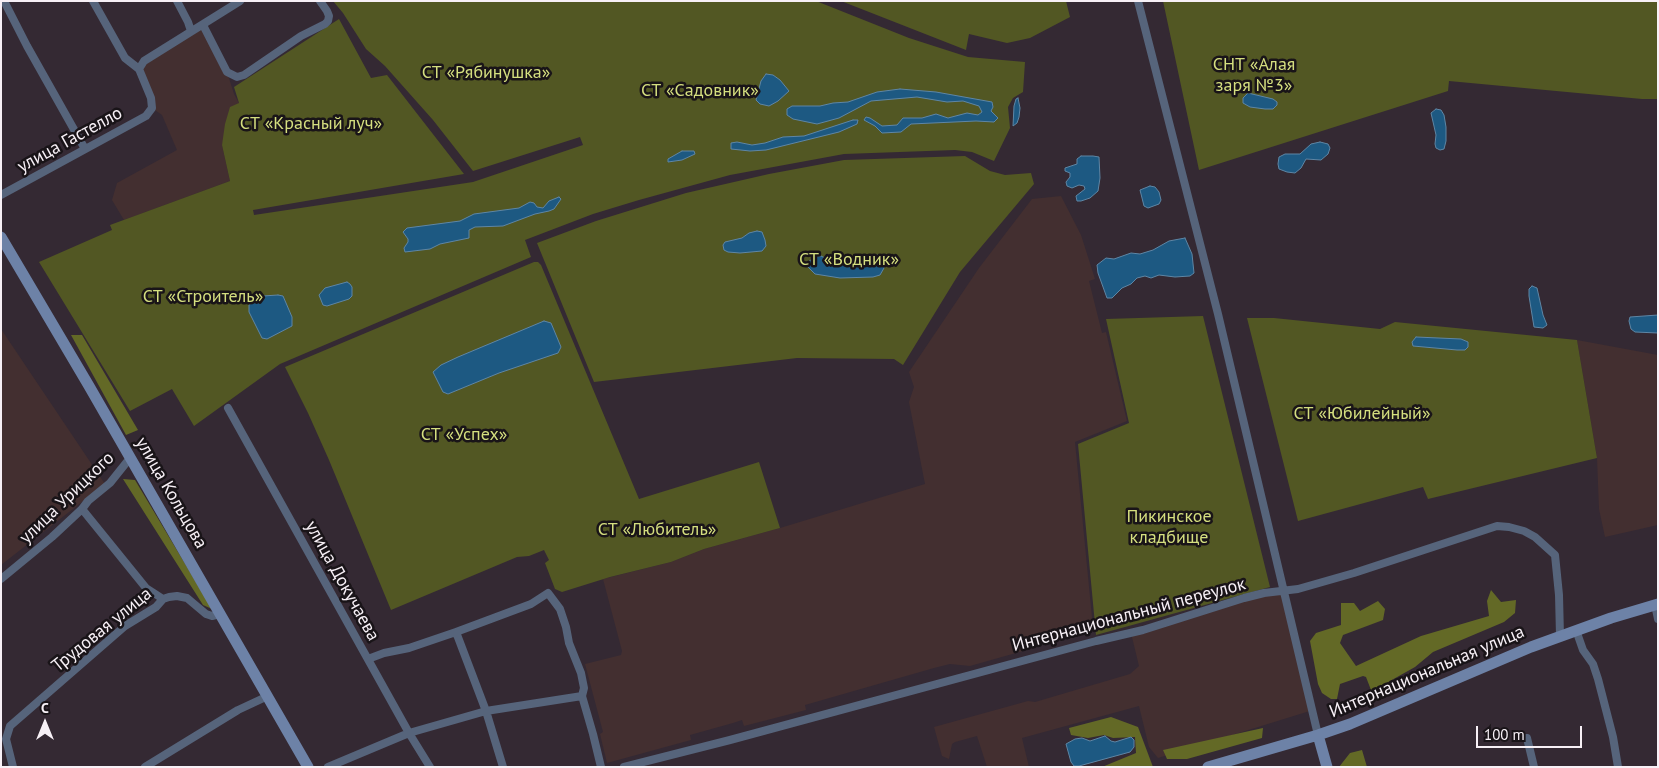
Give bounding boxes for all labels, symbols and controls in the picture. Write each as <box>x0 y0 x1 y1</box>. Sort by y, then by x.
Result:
park label: СНТ «Алая заря №3» <box>1213 54 1295 96</box>
park label: СТ «Рябинушка» <box>422 62 550 84</box>
park label: СТ «Садовник» <box>641 80 759 102</box>
street label: улица Гастелло <box>14 102 126 178</box>
park label: СТ «Красный луч» <box>240 113 382 135</box>
park label: СТ «Водник» <box>799 249 899 271</box>
park label: СТ «Строитель» <box>143 286 263 308</box>
park label: СТ «Юбилейный» <box>1293 403 1431 425</box>
park label: СТ «Успех» <box>421 424 507 446</box>
street label: улица Кольцова <box>130 434 212 552</box>
street label: улица Урицкого <box>15 447 119 549</box>
park label: Пикинское кладбище <box>1126 506 1212 548</box>
street label: улица Докучаева <box>300 517 384 645</box>
park label: СТ «Любитель» <box>598 519 716 541</box>
street label: Интернациональный переулок <box>1010 573 1248 657</box>
street label: Трудовая улица <box>48 583 156 677</box>
street label: Интернациональная улица <box>1326 621 1528 723</box>
north arrow <box>20 698 70 748</box>
text: С <box>41 699 49 717</box>
scale bar <box>1479 716 1585 748</box>
text: 100 m <box>1484 725 1525 744</box>

